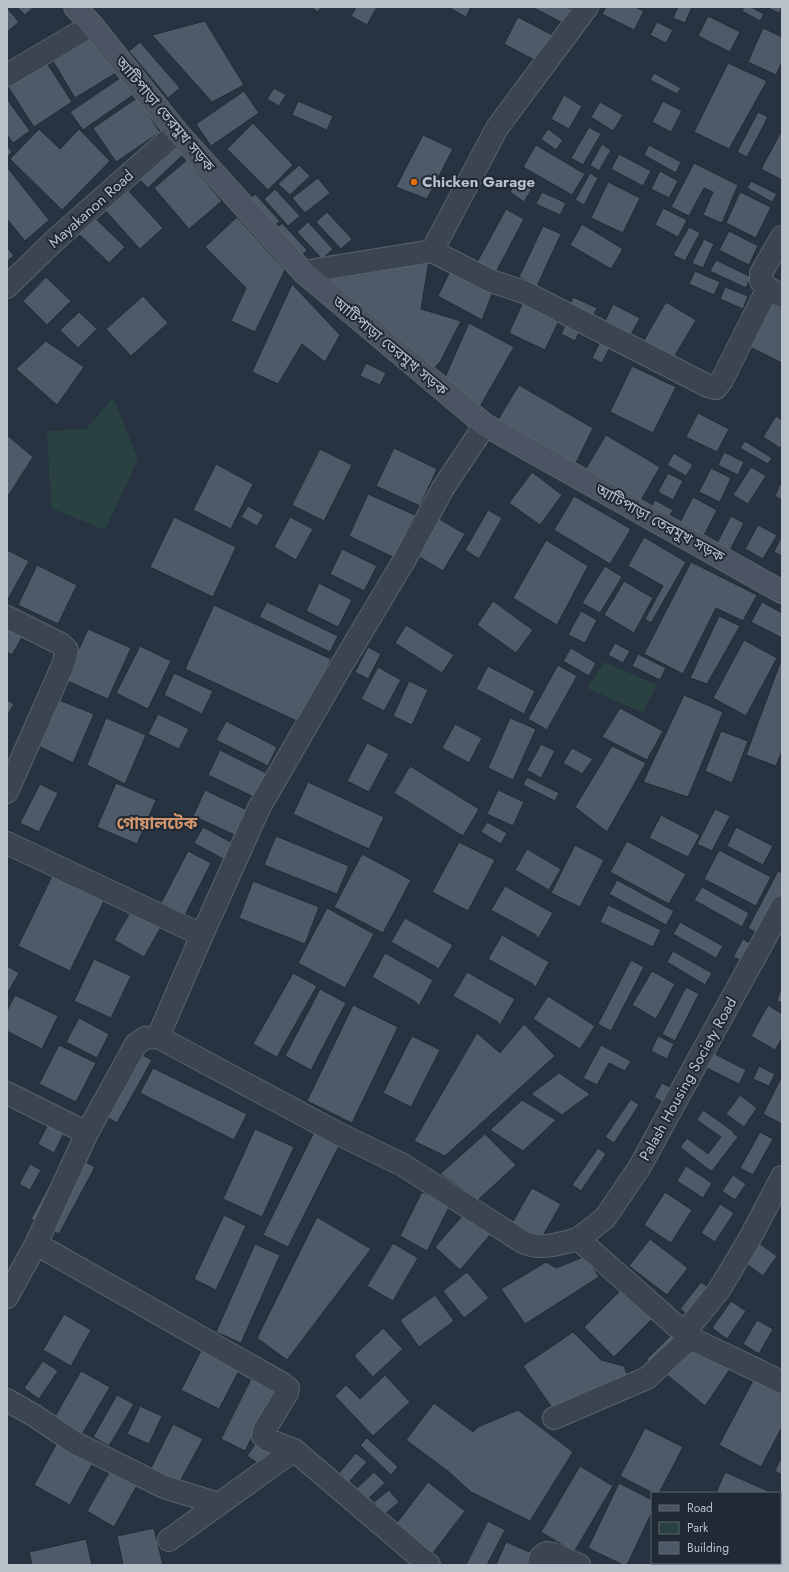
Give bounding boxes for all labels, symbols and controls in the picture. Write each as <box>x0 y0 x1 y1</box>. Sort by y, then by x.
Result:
street label: আটিপাড়া তেরমুখ সড়ক <box>110 51 220 177</box>
street label: Mayakanon Road <box>44 165 138 253</box>
place label: Chicken Garage <box>422 171 535 193</box>
marker: Chicken Garage <box>409 177 419 187</box>
street label: আটিপাড়া তেরমুখ সড়ক <box>327 291 453 401</box>
street label: আটিপাড়া তেরমুখ সড়ক <box>591 478 729 568</box>
district label: গোয়ালটেক <box>117 811 198 835</box>
street label: Palash Housing Society Road <box>634 993 742 1165</box>
legend <box>651 1492 781 1564</box>
text: Road <box>687 1499 713 1517</box>
text: Park <box>687 1519 709 1537</box>
text: Building <box>687 1539 729 1557</box>

